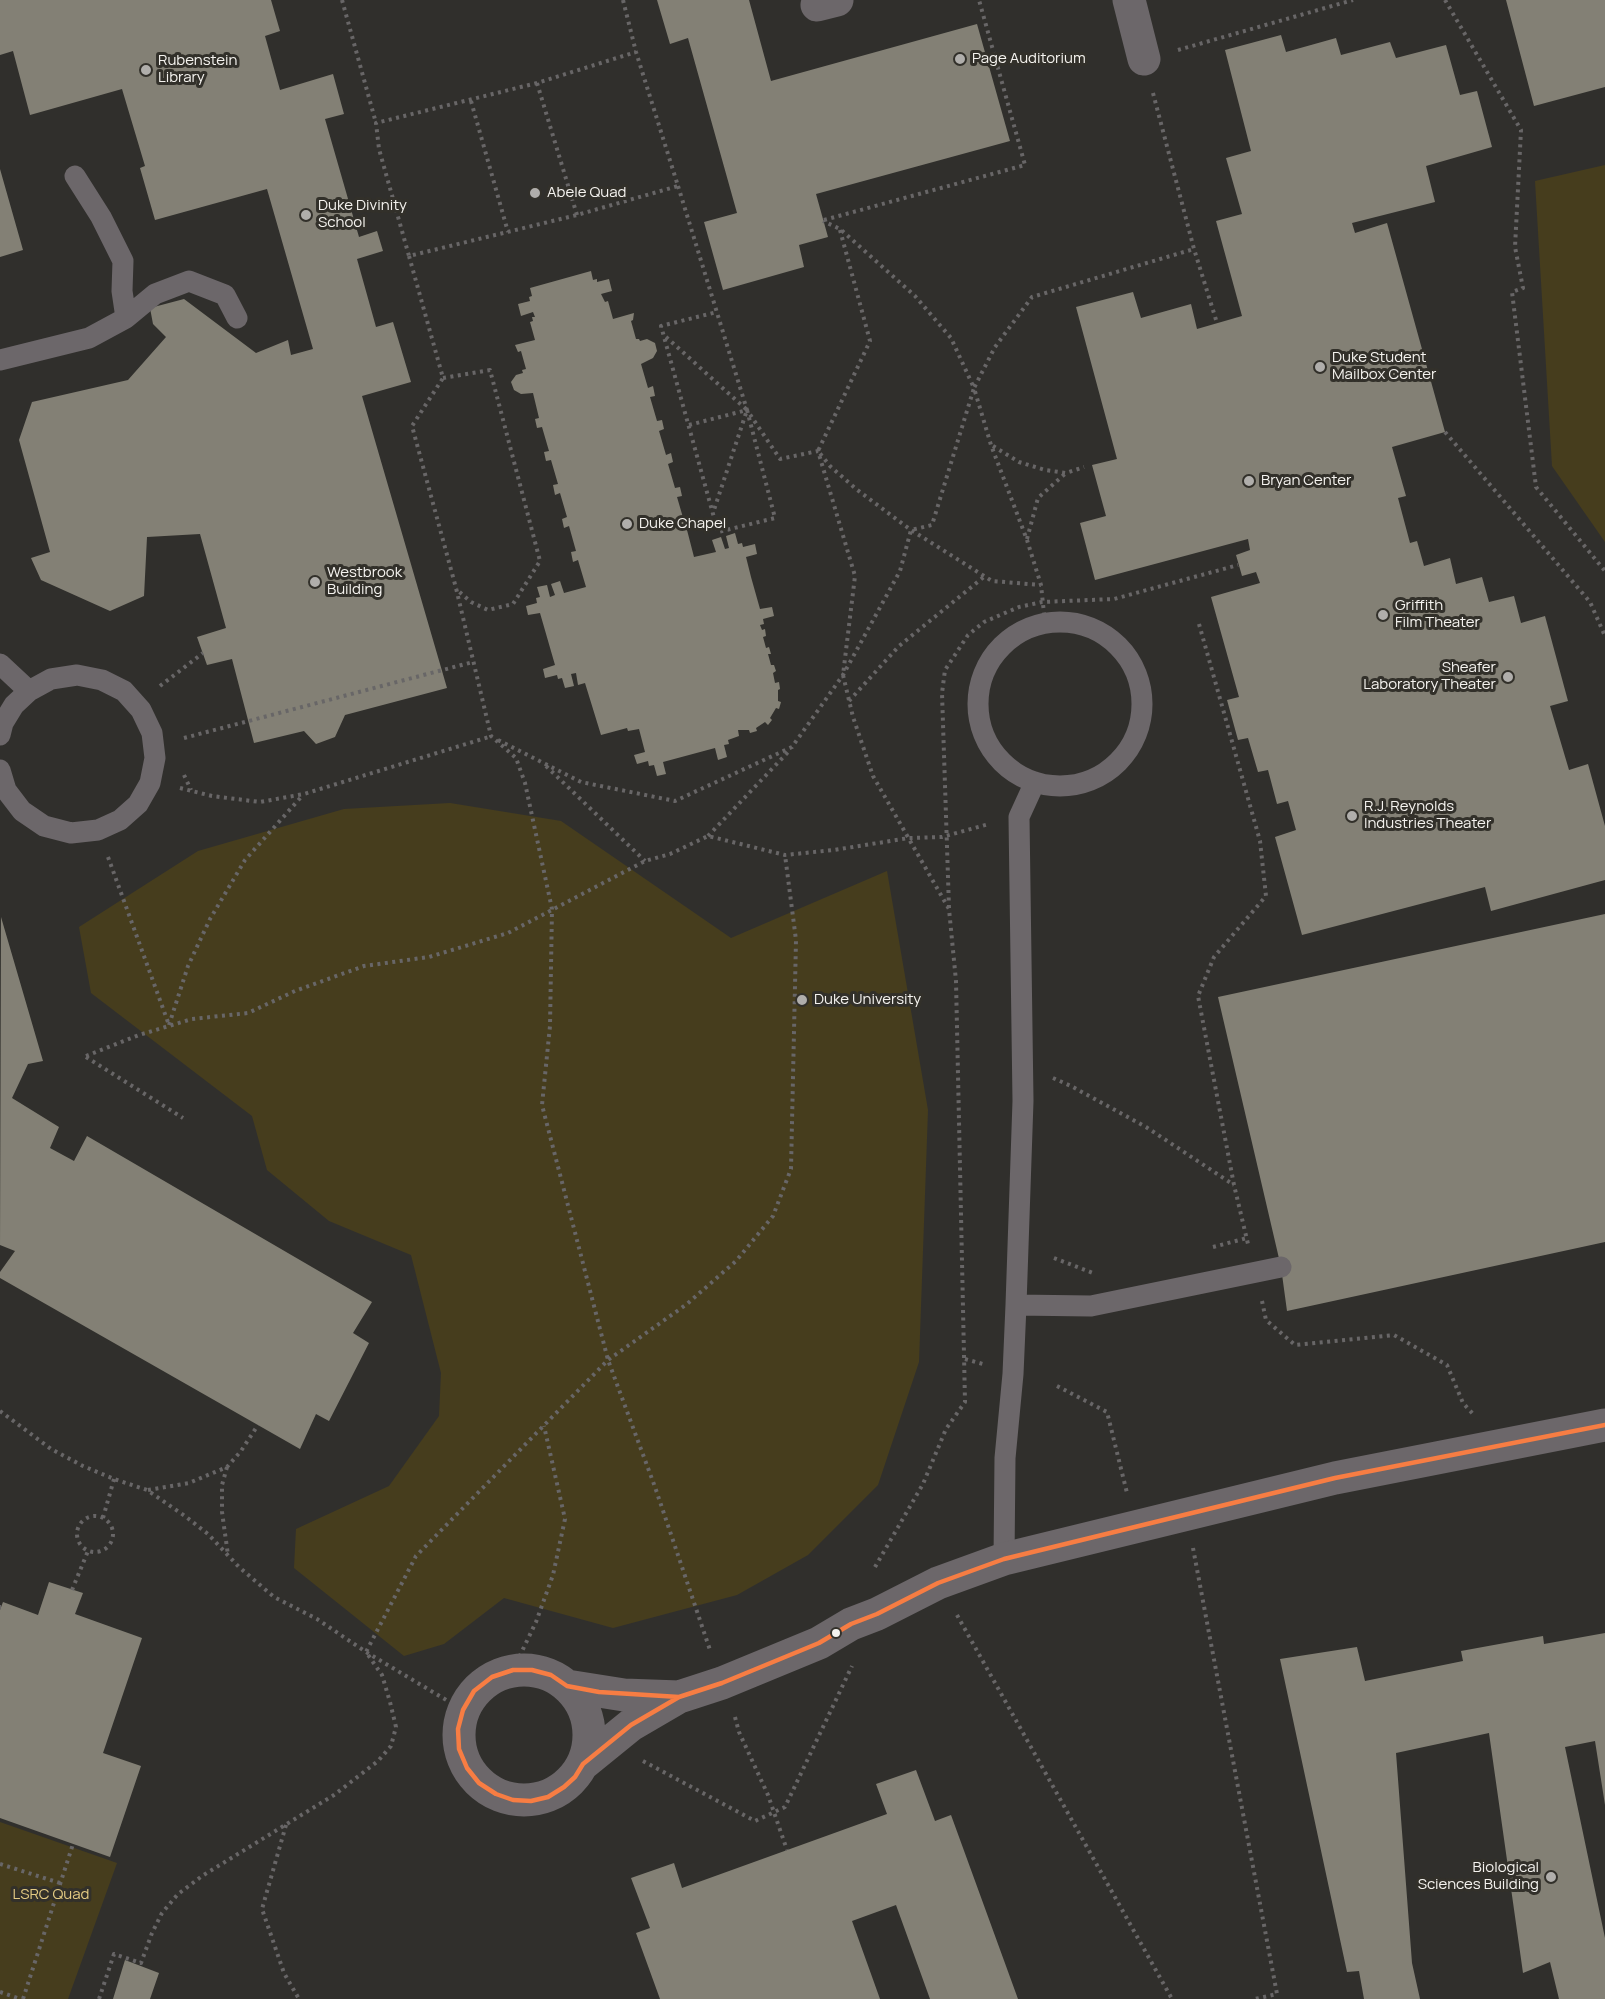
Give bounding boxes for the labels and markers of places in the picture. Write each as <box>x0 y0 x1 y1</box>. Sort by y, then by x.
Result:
place label: Page Auditorium <box>972 50 1086 68</box>
place label: Rubenstein Library <box>158 52 237 87</box>
marker: Page Auditorium <box>953 52 967 66</box>
marker: Rubenstein Library <box>139 63 153 77</box>
place label: Abele Quad <box>547 184 626 202</box>
marker: Abele Quad <box>528 186 542 200</box>
place label: Duke Divinity School <box>318 197 407 232</box>
marker: Duke Divinity School <box>299 208 313 222</box>
place label: Duke Student Mailbox Center <box>1332 349 1437 384</box>
marker: Duke Student Mailbox Center <box>1313 360 1327 374</box>
place label: Bryan Center <box>1261 472 1351 490</box>
marker: Bryan Center <box>1242 474 1256 488</box>
place label: Duke Chapel <box>639 515 726 533</box>
marker: Duke Chapel <box>620 517 634 531</box>
place label: Westbrook Building <box>327 564 402 599</box>
marker: Westbrook Building <box>308 575 322 589</box>
place label: Griffith Film Theater <box>1395 597 1480 632</box>
marker: Griffith Film Theater <box>1376 608 1390 622</box>
place label: Sheafer Laboratory Theater <box>1363 659 1496 694</box>
marker: Sheafer Laboratory Theater <box>1501 670 1515 684</box>
place label: R.J. Reynolds Industries Theater <box>1364 798 1491 833</box>
marker: R.J. Reynolds Industries Theater <box>1345 809 1359 823</box>
place label: Duke University <box>814 991 921 1009</box>
marker: Duke University <box>795 993 809 1007</box>
unlabelled marker <box>830 1627 842 1639</box>
place label: Biological Sciences Building <box>1418 1859 1539 1894</box>
marker: Biological Sciences Building <box>1544 1870 1558 1884</box>

